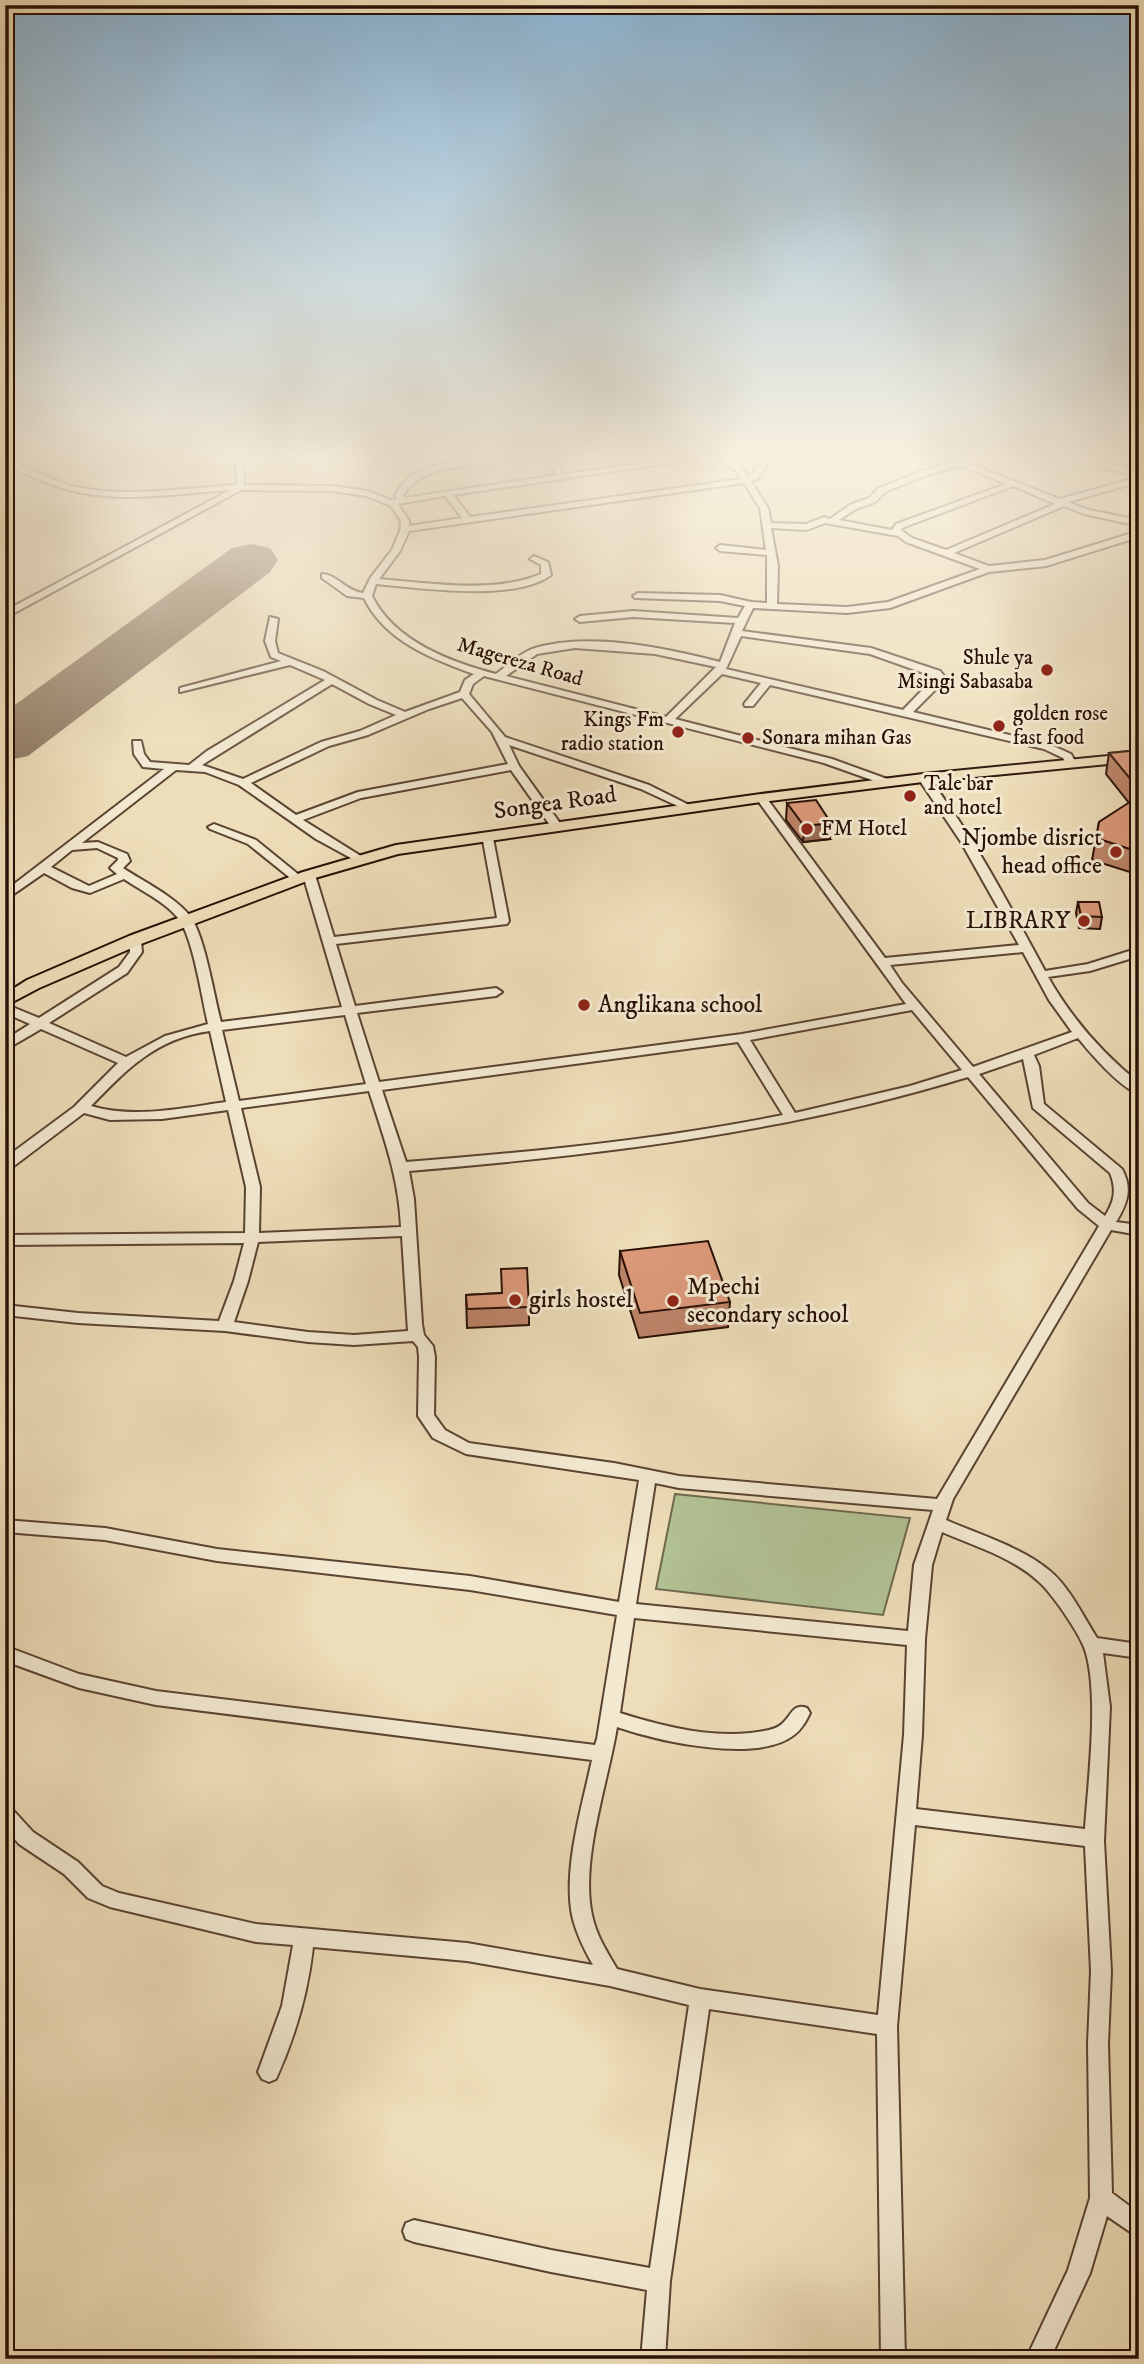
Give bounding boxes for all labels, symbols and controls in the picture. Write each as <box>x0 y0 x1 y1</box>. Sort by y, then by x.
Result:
street label: Magereza Road <box>454 632 586 692</box>
place label: Shule ya Msingi Sabasaba <box>897 645 1033 695</box>
marker: Shule ya Msingi Sabasaba <box>1039 662 1055 678</box>
place label: golden rose fast food <box>1013 701 1108 751</box>
place label: Kings Fm radio station <box>561 707 664 757</box>
marker: golden rose fast food <box>991 718 1007 734</box>
marker: Kings Fm radio station <box>670 724 686 740</box>
place label: Sonara mihan Gas <box>762 725 912 751</box>
marker: Sonara mihan Gas <box>740 730 756 746</box>
place label: Tale bar and hotel <box>924 771 1002 821</box>
street label: Songea Road <box>492 780 618 826</box>
marker: Tale bar and hotel <box>902 788 918 804</box>
place label: FM Hotel <box>821 816 908 842</box>
marker: FM Hotel <box>799 821 815 837</box>
place label: Njombe disrict head office <box>961 823 1102 881</box>
marker: Njombe disrict head office <box>1108 844 1124 860</box>
place label: LIBRARY <box>966 906 1071 936</box>
marker: LIBRARY <box>1076 913 1092 929</box>
place label: Anglikana school <box>598 990 763 1020</box>
marker: Anglikana school <box>576 997 592 1013</box>
place label: Mpechi secondary school <box>687 1272 849 1330</box>
place label: girls hostel <box>529 1285 634 1315</box>
marker: girls hostel <box>507 1292 523 1308</box>
marker: Mpechi secondary school <box>665 1293 681 1309</box>

